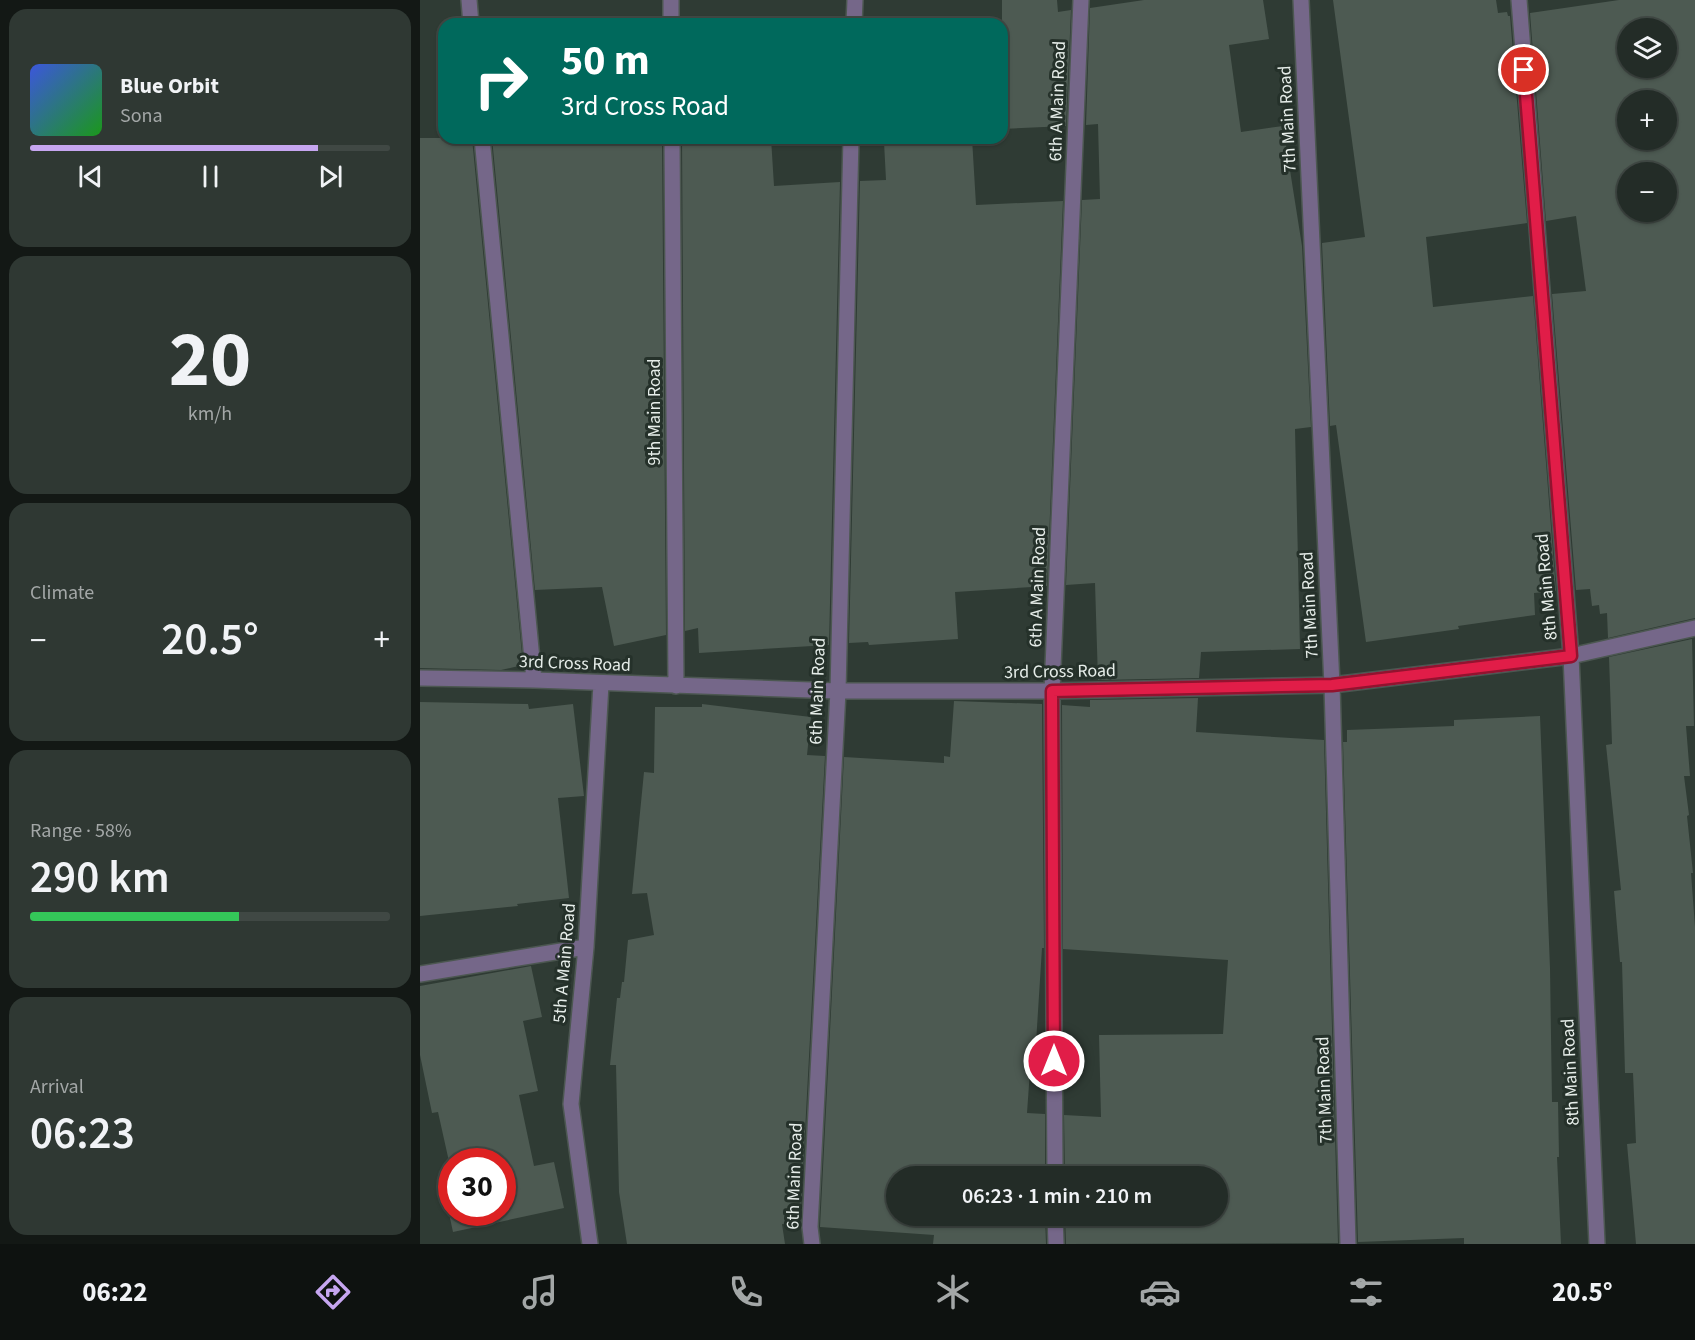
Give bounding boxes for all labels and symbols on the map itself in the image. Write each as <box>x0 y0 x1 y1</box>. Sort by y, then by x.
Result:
street label: 6th A Main Road <box>1043 40 1072 162</box>
pin <box>1498 44 1549 95</box>
street label: 7th Main Road <box>1272 65 1303 173</box>
street label: 9th Main Road <box>642 358 667 466</box>
street label: 6th A Main Road <box>1023 526 1052 648</box>
street label: 8th Main Road <box>1529 533 1564 641</box>
street label: 7th Main Road <box>1294 551 1325 659</box>
street label: 6th Main Road <box>803 637 832 745</box>
street label: 3rd Cross Road <box>519 649 631 678</box>
street label: 3rd Cross Road <box>1004 658 1116 685</box>
street label: 5th A Main Road <box>547 902 582 1024</box>
street label: 8th Main Road <box>1555 1018 1586 1126</box>
position arrow <box>1022 1029 1086 1093</box>
street label: 7th Main Road <box>1310 1036 1339 1144</box>
street label: 6th Main Road <box>780 1122 809 1230</box>
speed limit sign: 30 <box>438 1148 516 1226</box>

